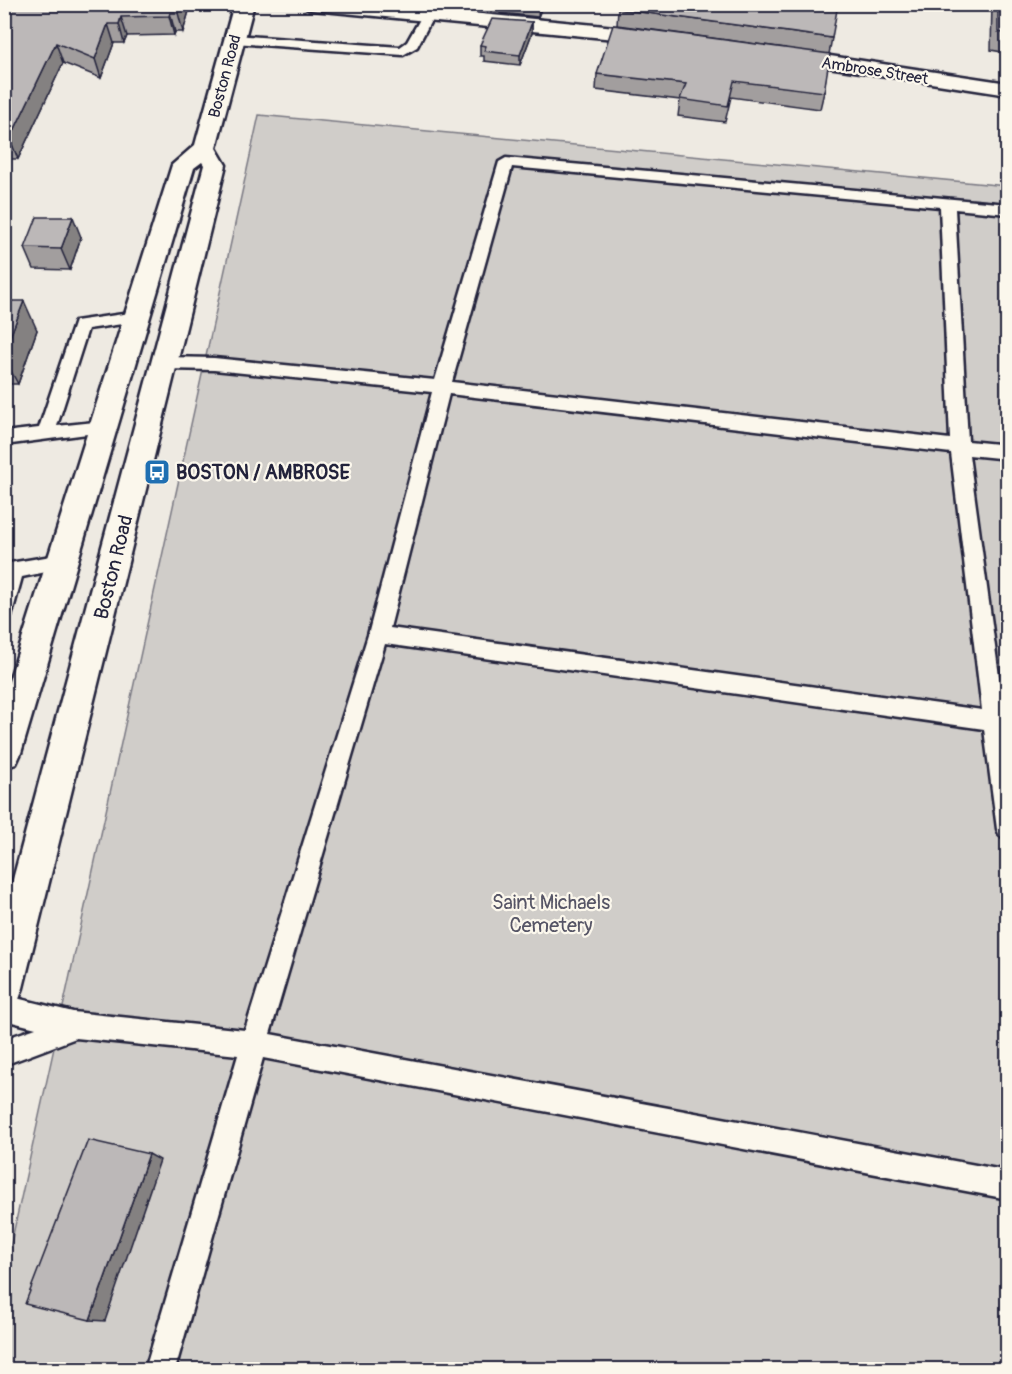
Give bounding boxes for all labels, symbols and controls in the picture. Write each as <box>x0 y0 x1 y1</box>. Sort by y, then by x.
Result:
street label: Boston Road <box>204 32 246 120</box>
street label: Ambrose Street <box>820 53 930 89</box>
bus stop icon: BOSTON / AMBROSE <box>142 457 172 487</box>
place label: BOSTON / AMBROSE <box>176 460 350 485</box>
street label: Boston Road <box>88 512 139 622</box>
park label: Saint Michaels Cemetery <box>492 890 610 938</box>

